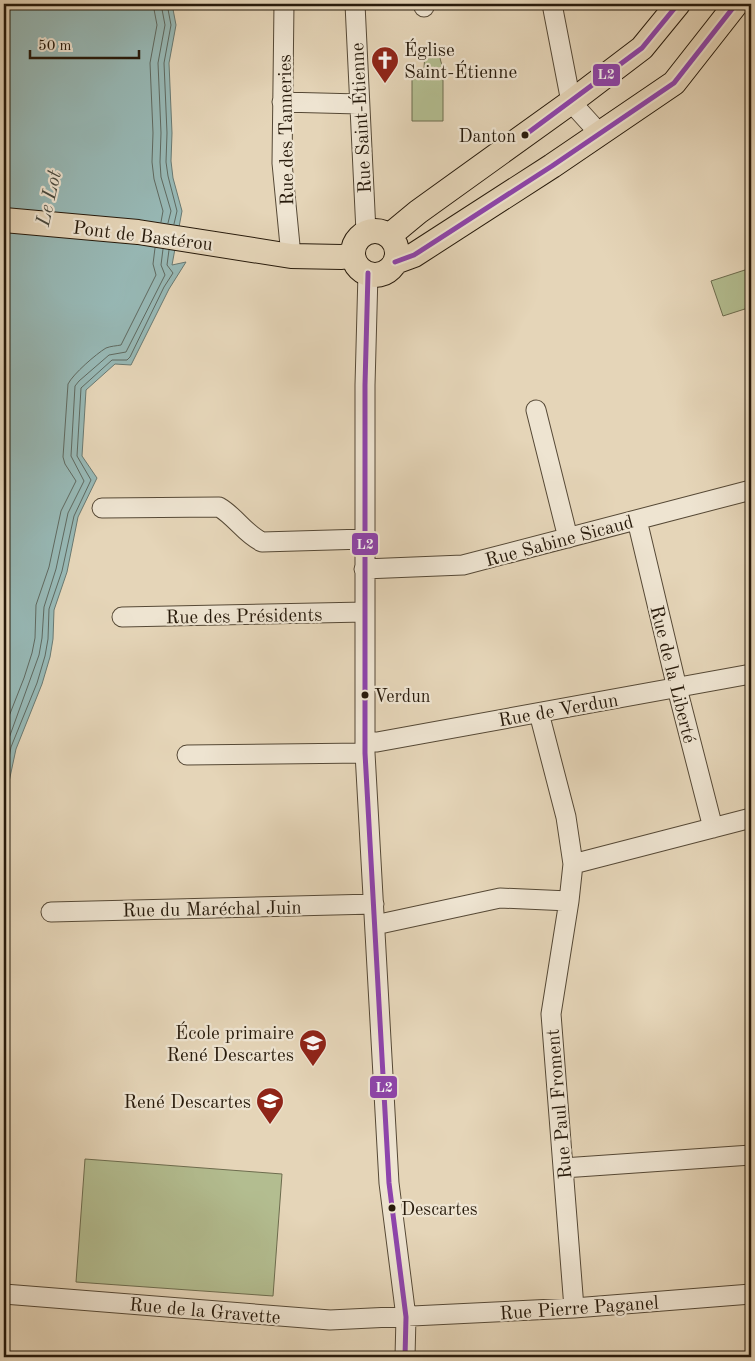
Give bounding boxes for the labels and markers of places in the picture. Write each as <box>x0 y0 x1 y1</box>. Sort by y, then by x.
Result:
place label: Église Saint-Étienne <box>404 38 517 83</box>
church icon: Église Saint-Étienne <box>370 45 400 84</box>
place label: Danton <box>458 128 516 146</box>
marker: Danton <box>520 130 530 140</box>
place label: Verdun <box>374 688 431 706</box>
marker: Verdun <box>360 690 370 700</box>
place label: École primaire René Descartes <box>166 1021 294 1066</box>
school or university icon: École primaire René Descartes <box>298 1028 328 1067</box>
school or university icon: René Descartes <box>255 1086 285 1125</box>
place label: René Descartes <box>123 1094 251 1113</box>
place label: Descartes <box>401 1201 478 1219</box>
marker: Descartes <box>387 1203 397 1213</box>

